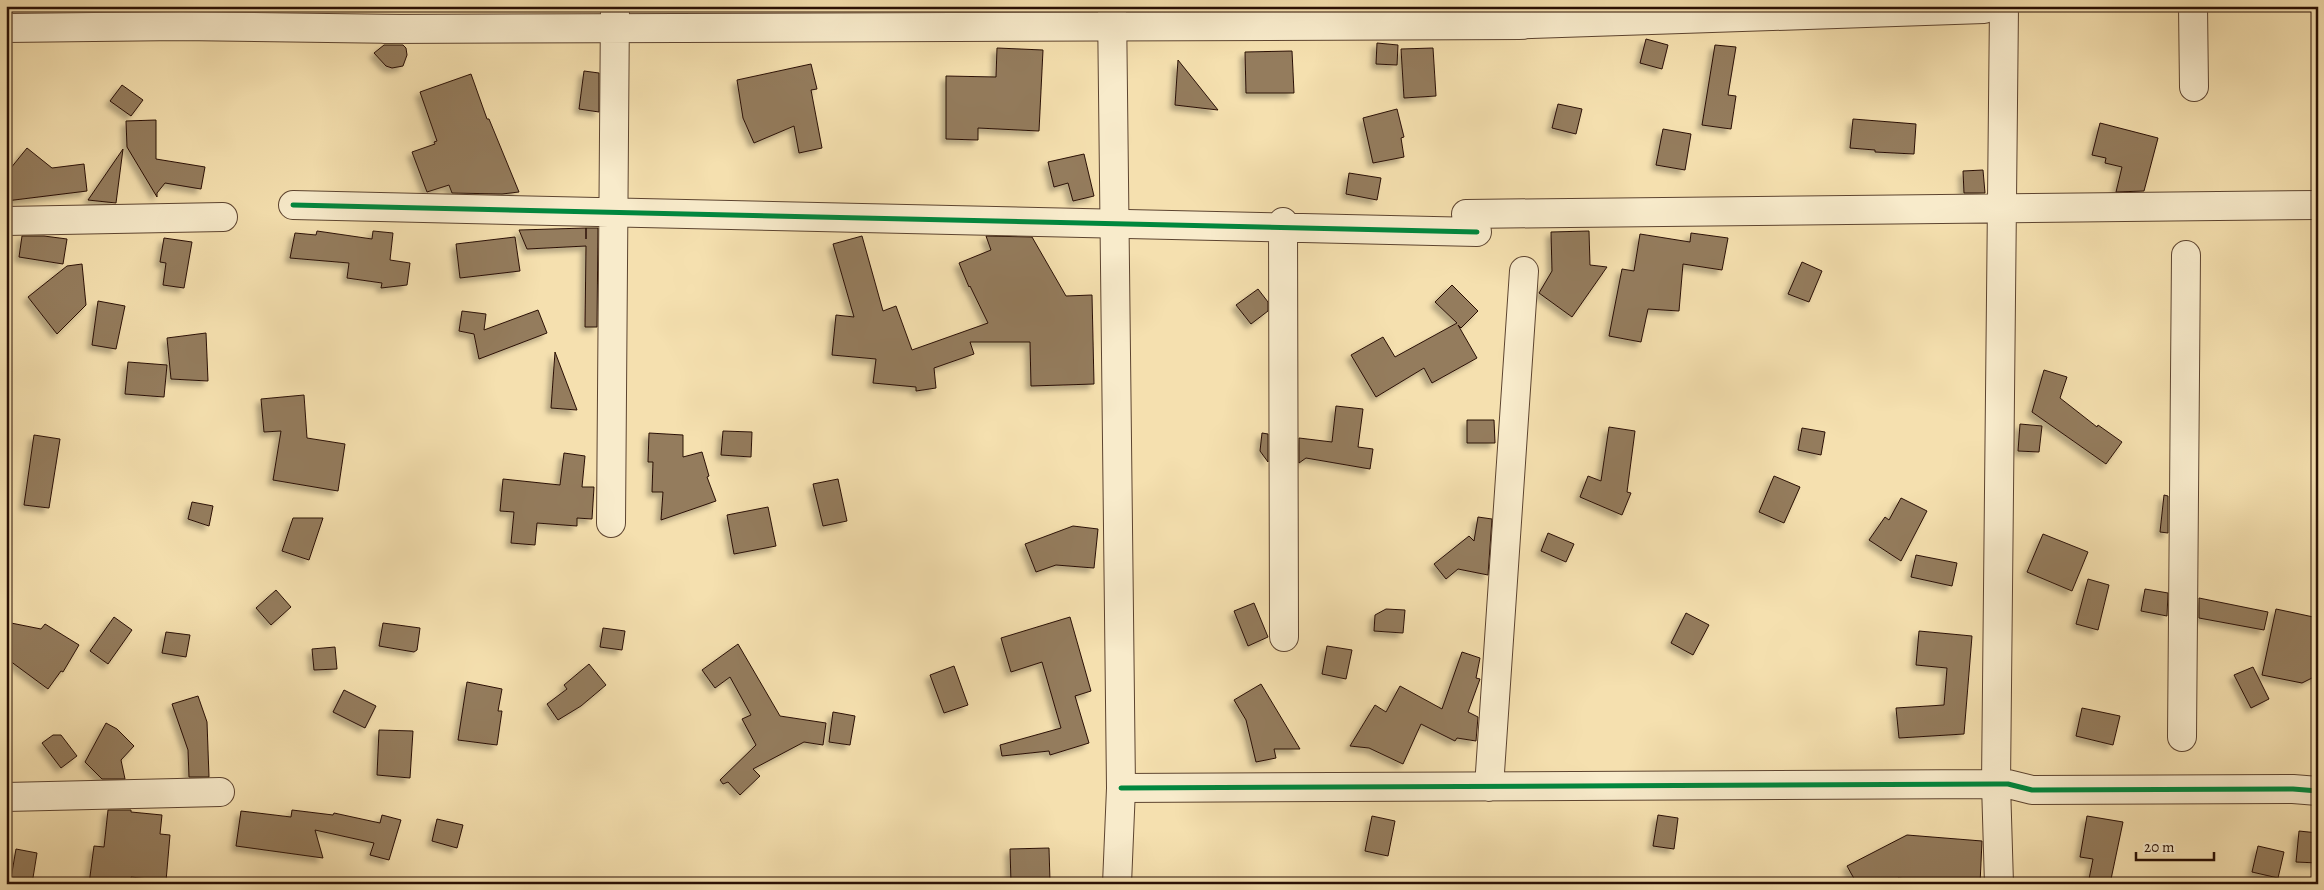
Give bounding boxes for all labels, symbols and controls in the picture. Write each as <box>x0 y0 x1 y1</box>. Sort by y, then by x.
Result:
scale bar <box>2136 830 2214 862</box>
text: 20 m <box>2144 837 2175 857</box>

